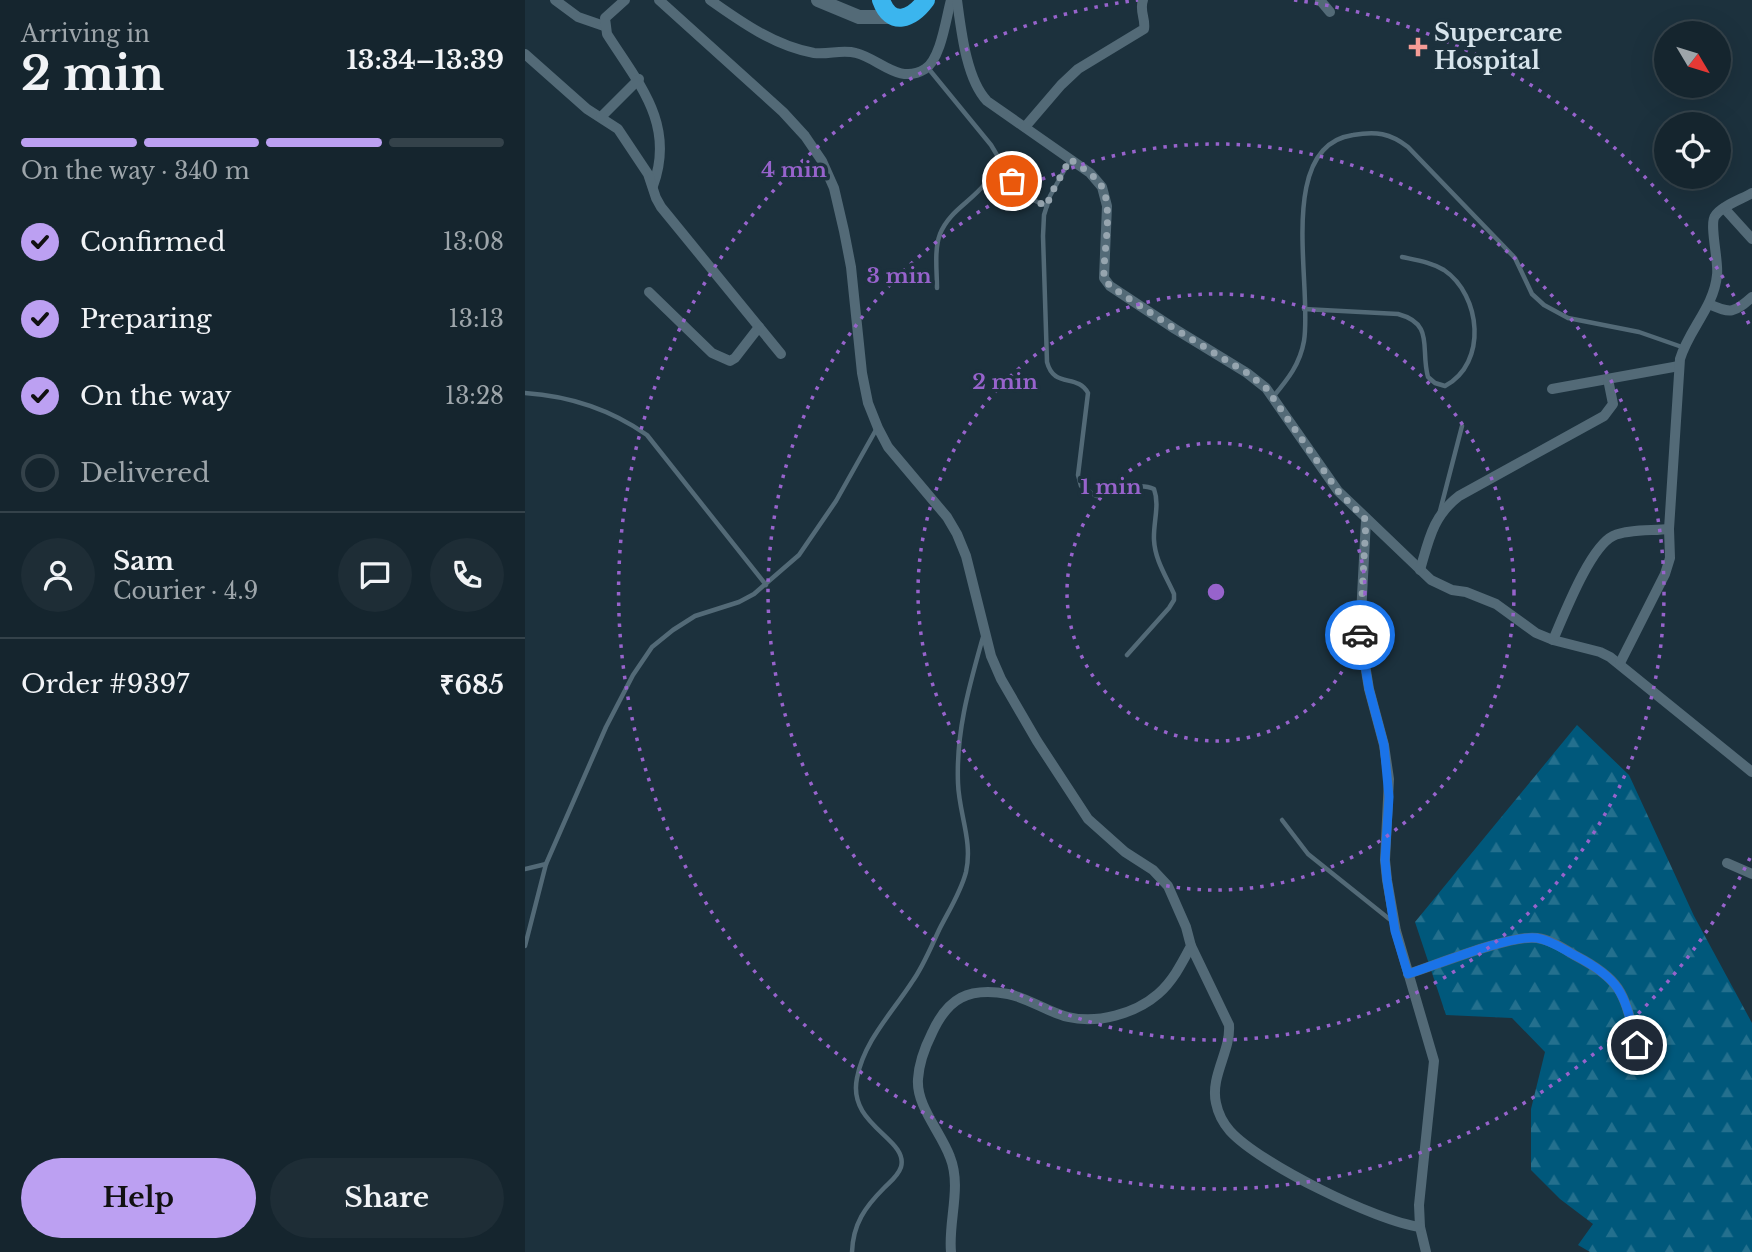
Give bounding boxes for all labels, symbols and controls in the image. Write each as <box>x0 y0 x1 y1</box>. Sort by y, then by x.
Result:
place label: Supercare Hospital <box>1434 18 1563 75</box>
text: Arriving in <box>21 20 150 48</box>
north arrow <box>1654 21 1731 98</box>
map controls <box>1654 21 1731 189</box>
marker: Supercare Hospital <box>1408 37 1428 57</box>
text: 13:34–13:39 <box>347 44 504 76</box>
text: 2 min <box>21 45 164 102</box>
button: locate <box>1654 112 1731 189</box>
pin <box>982 151 1042 211</box>
text: On the way · 340 m <box>21 157 250 185</box>
text: 4 min <box>761 157 827 183</box>
icon: bag <box>993 162 1031 200</box>
icon: check <box>21 223 59 261</box>
text: Confirmed <box>80 226 225 258</box>
text: 13:08 <box>443 228 504 256</box>
text: 3 min <box>866 263 932 289</box>
icon: check <box>21 300 59 338</box>
text: Preparing <box>80 303 212 335</box>
text: 13:13 <box>449 305 504 333</box>
text: 2 min <box>972 369 1038 395</box>
icon: check <box>21 377 59 415</box>
text: On the way <box>80 380 232 412</box>
text: 13:28 <box>445 382 504 410</box>
text: Delivered <box>80 457 210 489</box>
text: 1 min <box>1081 474 1141 500</box>
button: person <box>21 538 95 612</box>
button: chat <box>338 538 412 612</box>
button: phone <box>430 538 504 612</box>
text: Sam <box>113 545 174 577</box>
text: Courier · 4.9 <box>113 577 258 605</box>
centre of rings <box>1204 580 1228 604</box>
courier <box>1325 600 1395 670</box>
icon: car <box>1341 616 1379 654</box>
text: Order #9397 <box>21 668 189 700</box>
text: ₹685 <box>440 669 504 701</box>
pin <box>1607 1015 1667 1075</box>
icon: home <box>1618 1026 1656 1064</box>
button: Help <box>21 1158 256 1238</box>
button: Share <box>270 1158 504 1238</box>

